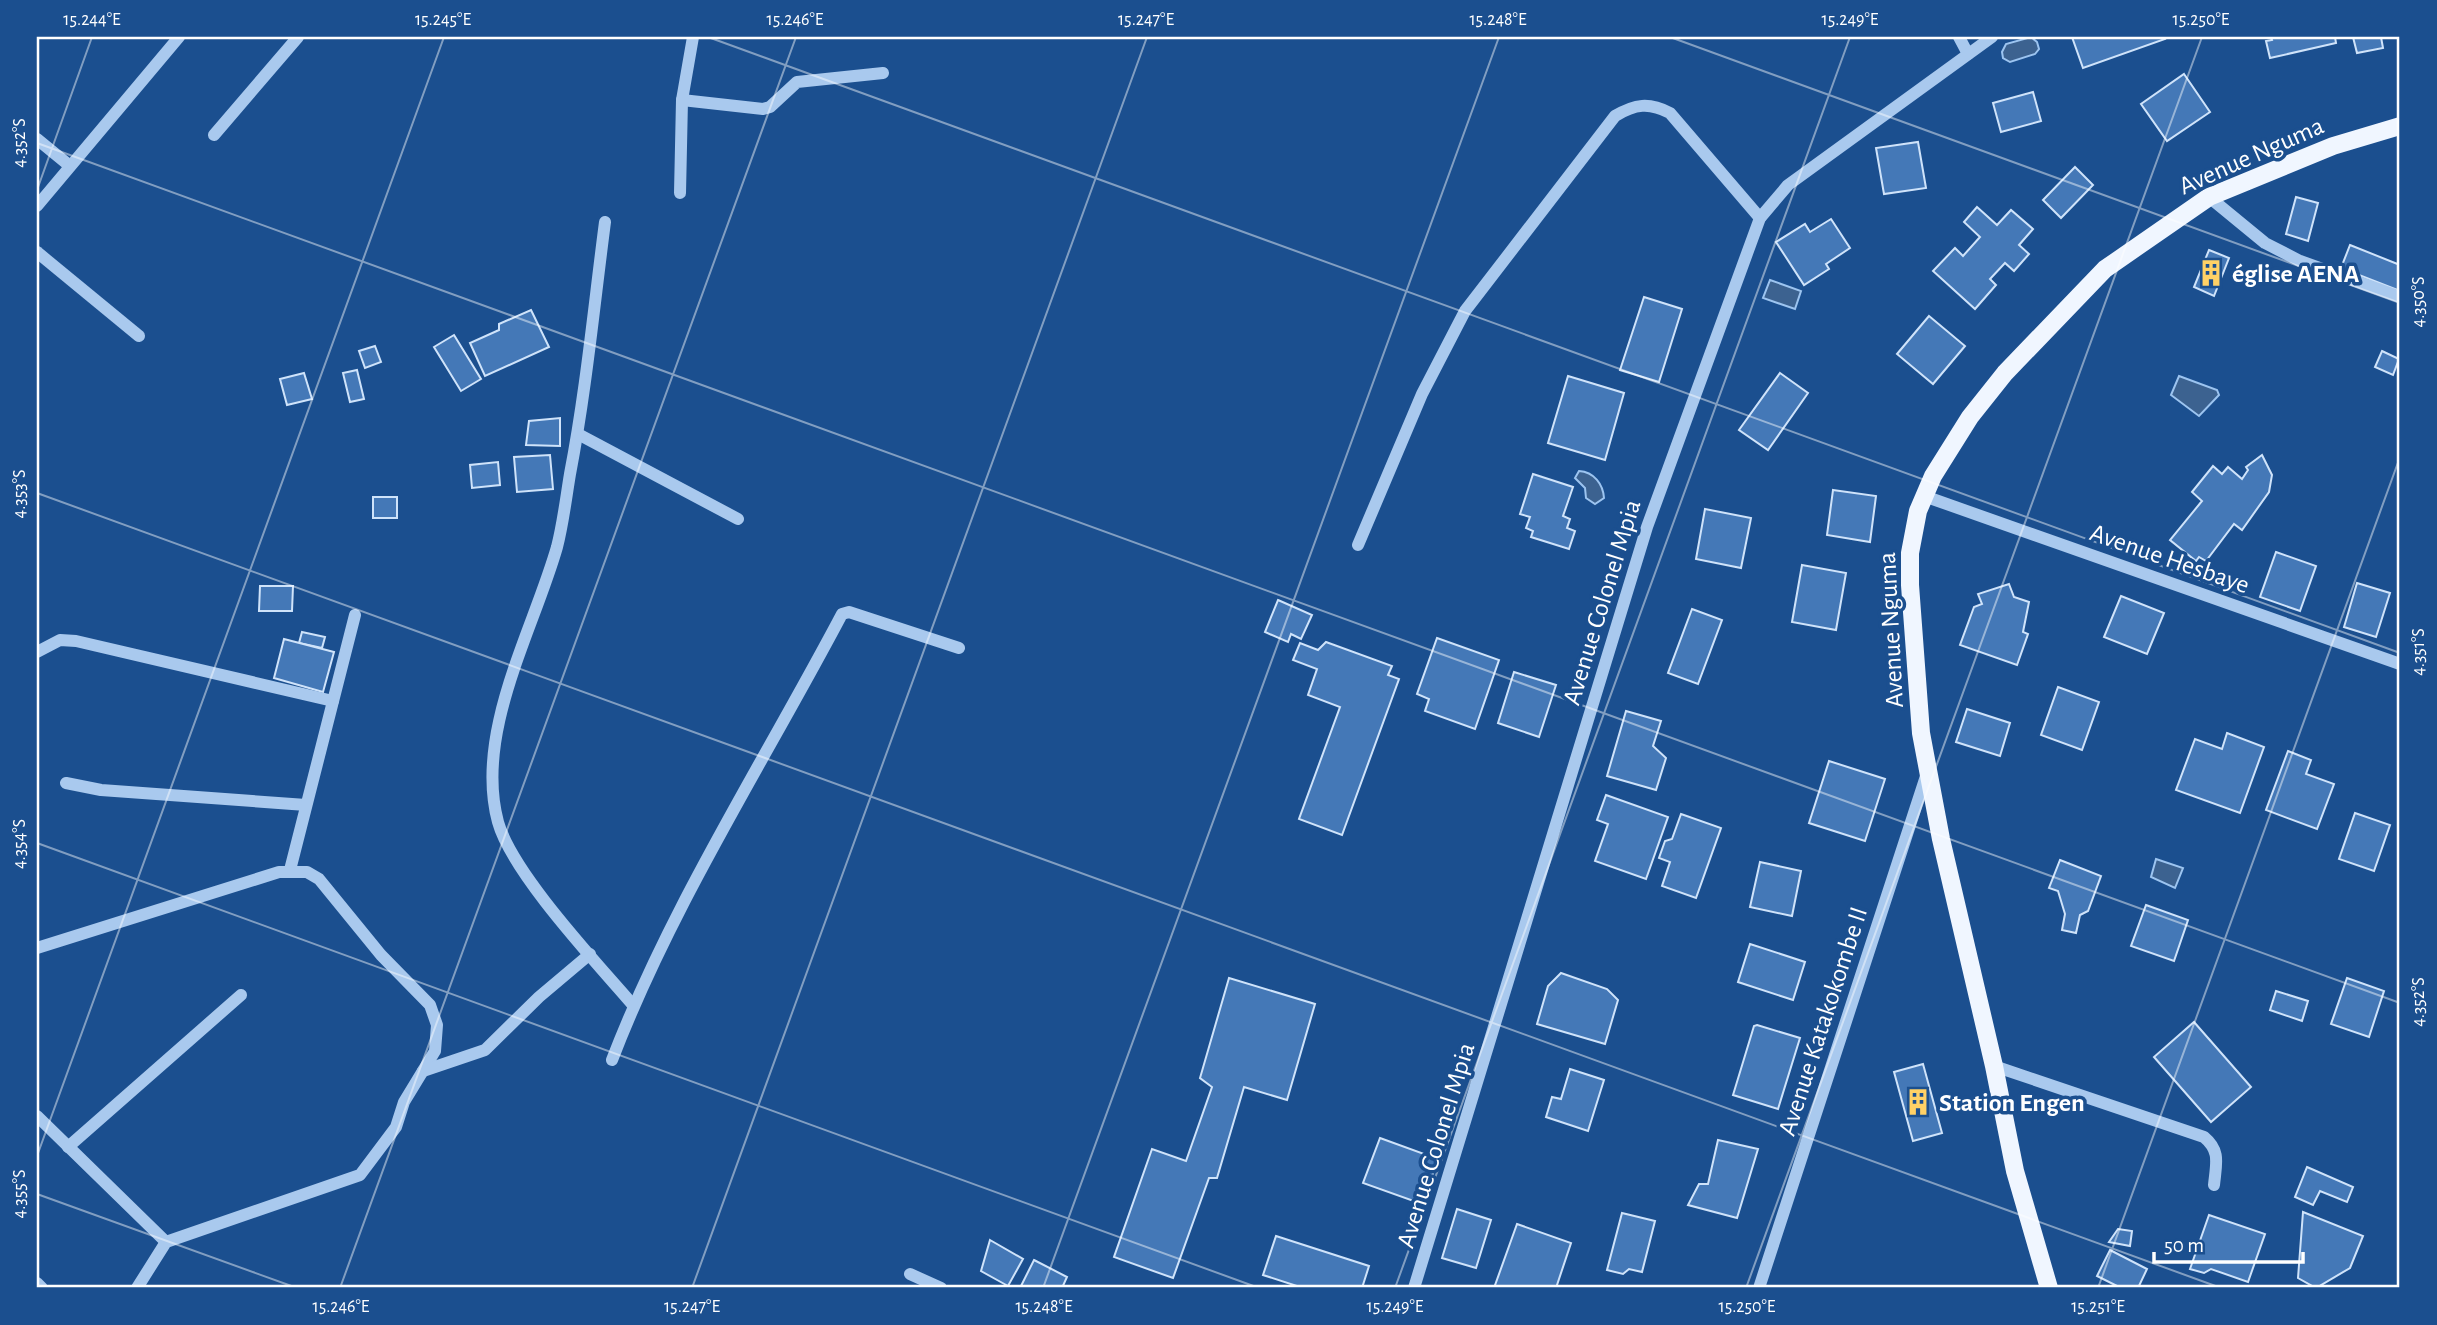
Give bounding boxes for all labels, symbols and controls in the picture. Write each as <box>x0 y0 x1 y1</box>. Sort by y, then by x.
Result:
text: 15.244°E <box>63 11 121 29</box>
text: 15.245°E <box>415 11 471 29</box>
text: 15.246°E <box>766 11 824 29</box>
text: 15.247°E <box>1118 11 1174 29</box>
text: 15.248°E <box>1469 11 1527 29</box>
text: 15.249°E <box>1821 11 1879 29</box>
text: 15.250°E <box>2172 11 2230 29</box>
street label: Avenue Nguma <box>2175 112 2328 199</box>
text: 4.352°S <box>11 118 29 168</box>
building icon: église AENA <box>2196 258 2226 288</box>
place label: église AENA <box>2232 261 2360 287</box>
text: 4.350°S <box>2410 277 2428 328</box>
text: 4.353°S <box>11 470 29 518</box>
street label: Avenue Colonel Mpia <box>1558 497 1646 708</box>
street label: Avenue Hesbaye <box>2087 520 2253 598</box>
street label: Avenue Nguma <box>1874 552 1908 708</box>
text: 4.351°S <box>2410 628 2428 676</box>
text: 4.354°S <box>11 819 29 869</box>
street label: Avenue Katakokombe II <box>1774 904 1872 1139</box>
text: 4.352°S <box>2410 977 2428 1027</box>
street label: Avenue Colonel Mpia <box>1392 1040 1480 1251</box>
building icon: Station Engen <box>1903 1087 1933 1117</box>
place label: Station Engen <box>1939 1090 2085 1116</box>
text: 4.355°S <box>11 1169 29 1219</box>
scale bar <box>2154 1220 2302 1264</box>
text: 50 m <box>2164 1235 2204 1256</box>
text: 15.246°E <box>312 1298 370 1316</box>
text: 15.247°E <box>664 1298 720 1316</box>
text: 15.248°E <box>1015 1298 1073 1316</box>
text: 15.249°E <box>1366 1298 1424 1316</box>
text: 15.250°E <box>1718 1298 1776 1316</box>
text: 15.251°E <box>2071 1298 2125 1316</box>

